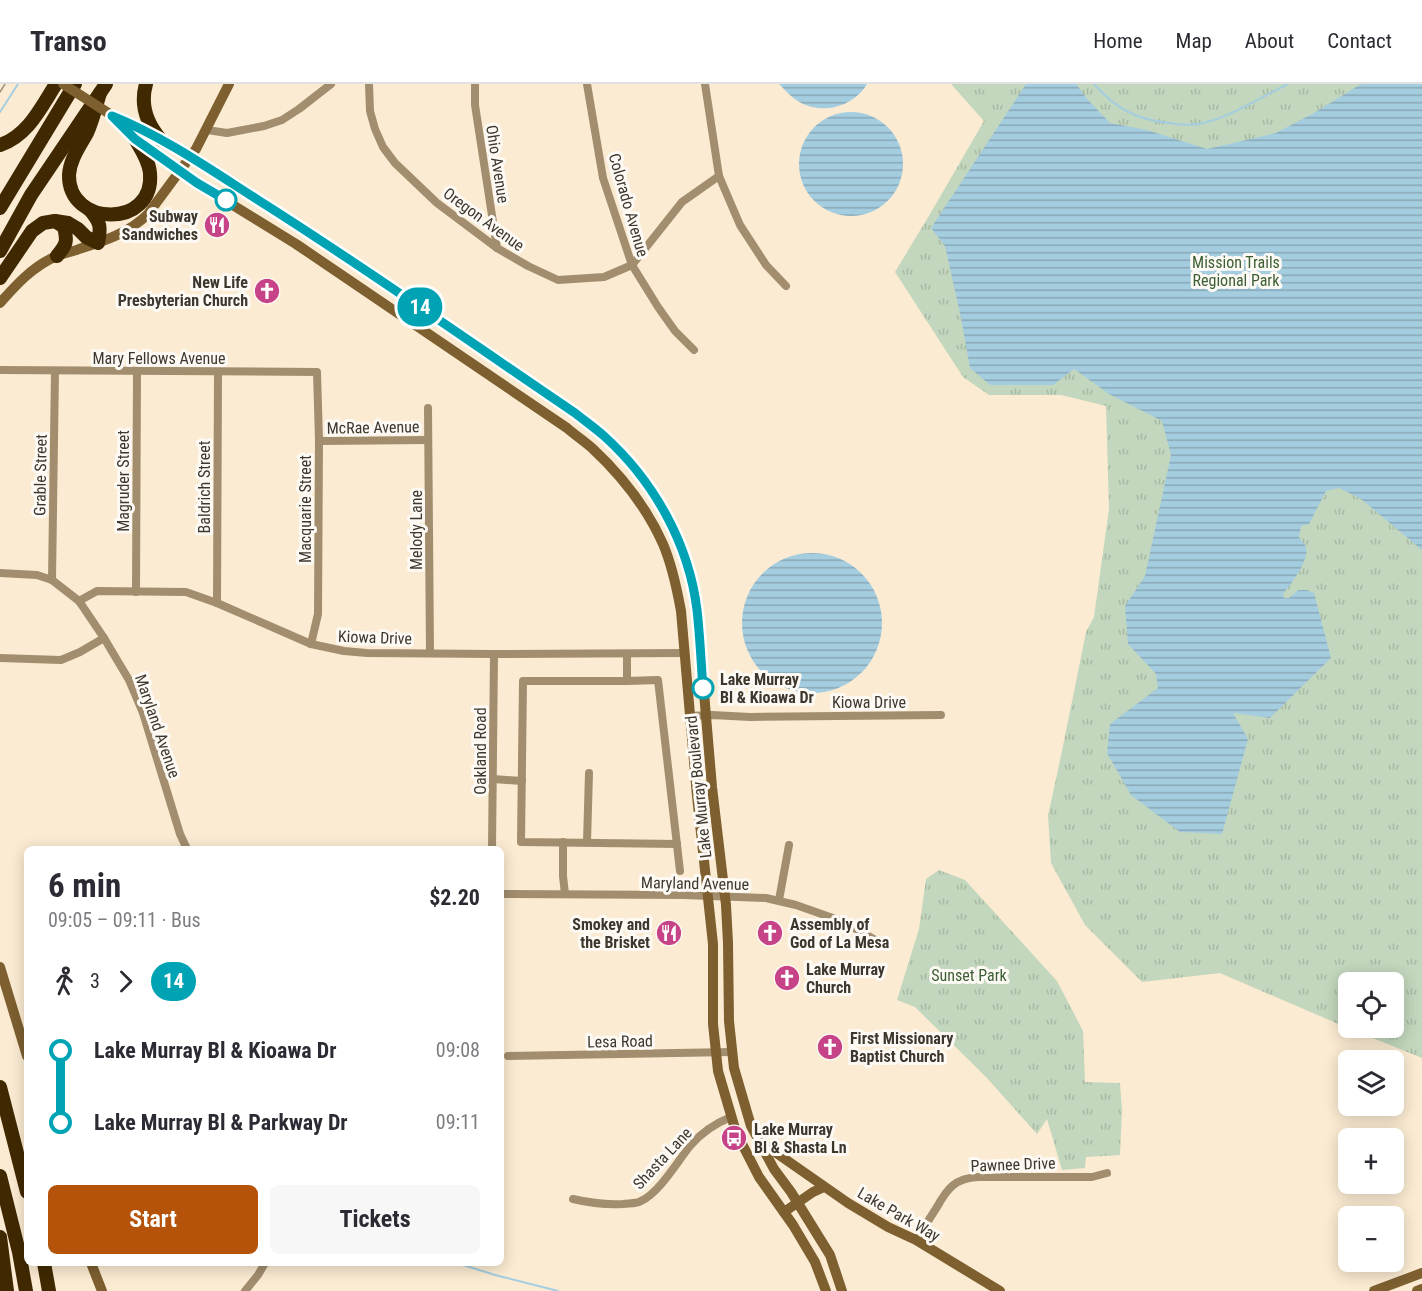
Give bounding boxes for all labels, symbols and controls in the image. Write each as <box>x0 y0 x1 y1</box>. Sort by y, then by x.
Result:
text: Transo <box>30 25 107 58</box>
text: Home <box>1093 29 1143 53</box>
text: Map <box>1176 29 1212 53</box>
text: About <box>1245 29 1294 53</box>
text: Contact <box>1327 29 1392 53</box>
street label: Ohio Avenue <box>482 124 513 204</box>
street label: Colorado Avenue <box>605 151 652 259</box>
street label: Oregon Avenue <box>440 184 528 255</box>
unlabelled marker <box>215 189 237 211</box>
place label: Subway Sandwiches <box>122 207 198 244</box>
restaurant icon: Subway Sandwiches <box>202 210 232 240</box>
park label: Mission Trails Regional Park <box>1192 253 1280 290</box>
place label: New Life Presbyterian Church <box>118 273 248 310</box>
church icon: New Life Presbyterian Church <box>252 276 282 306</box>
line badge: 14 <box>393 288 447 326</box>
text: 14 <box>409 295 431 319</box>
street label: Mary Fellows Avenue <box>93 349 225 368</box>
street label: McRae Avenue <box>326 417 420 438</box>
street label: Magruder Street <box>114 430 133 532</box>
street label: Grable Street <box>30 434 51 516</box>
street label: Baldrich Street <box>195 440 214 533</box>
street label: Macquarie Street <box>296 455 315 563</box>
street label: Melody Lane <box>407 490 426 570</box>
street label: Kiowa Drive <box>338 627 412 648</box>
place label: Lake Murray Bl & Kioawa Dr <box>720 670 814 707</box>
street label: Maryland Avenue <box>131 672 184 780</box>
marker: Lake Murray Bl & Kioawa Dr <box>692 677 714 699</box>
street label: Kiowa Drive <box>832 693 906 712</box>
street label: Oakland Road <box>471 707 490 795</box>
street label: Lake Murray Boulevard <box>682 715 715 859</box>
text: 6 min <box>48 866 121 905</box>
street label: Maryland Avenue <box>641 873 749 894</box>
text: $2.20 <box>429 885 480 910</box>
text: 09:05 – 09:11 · Bus <box>48 908 201 932</box>
place label: Smokey and the Brisket <box>572 915 650 952</box>
place label: Assembly of God of La Mesa <box>790 915 890 952</box>
restaurant icon: Smokey and the Brisket <box>654 918 684 948</box>
church icon: Assembly of God of La Mesa <box>755 918 785 948</box>
place label: Lake Murray Church <box>806 960 885 997</box>
church icon: Lake Murray Church <box>772 963 802 993</box>
icon: walk <box>48 965 81 998</box>
icon: forward <box>109 965 142 998</box>
park label: Sunset Park <box>931 966 1008 985</box>
text: 3 <box>90 969 100 993</box>
text: 14 <box>163 969 184 993</box>
map controls <box>1338 972 1404 1272</box>
button: locate <box>1338 972 1404 1038</box>
place label: First Missionary Baptist Church <box>850 1029 953 1066</box>
street label: Lesa Road <box>587 1031 653 1052</box>
church icon: First Missionary Baptist Church <box>815 1032 845 1062</box>
text: Lake Murray Bl & Kioawa Dr <box>94 1038 336 1063</box>
text: 09:08 <box>436 1038 480 1062</box>
button: layers <box>1338 1050 1404 1116</box>
text: Lake Murray Bl & Parkway Dr <box>94 1110 348 1135</box>
text: 09:11 <box>436 1110 480 1134</box>
place label: Lake Murray Bl & Shasta Ln <box>754 1120 847 1157</box>
street label: Shasta Lane <box>629 1123 696 1193</box>
bus stop icon: Lake Murray Bl & Shasta Ln <box>719 1123 749 1153</box>
button: + <box>1338 1128 1404 1194</box>
street label: Pawnee Drive <box>970 1154 1056 1175</box>
street label: Lake Park Way <box>854 1183 944 1246</box>
button: Start <box>48 1185 258 1254</box>
button: Tickets <box>270 1185 480 1254</box>
button: − <box>1338 1206 1404 1272</box>

